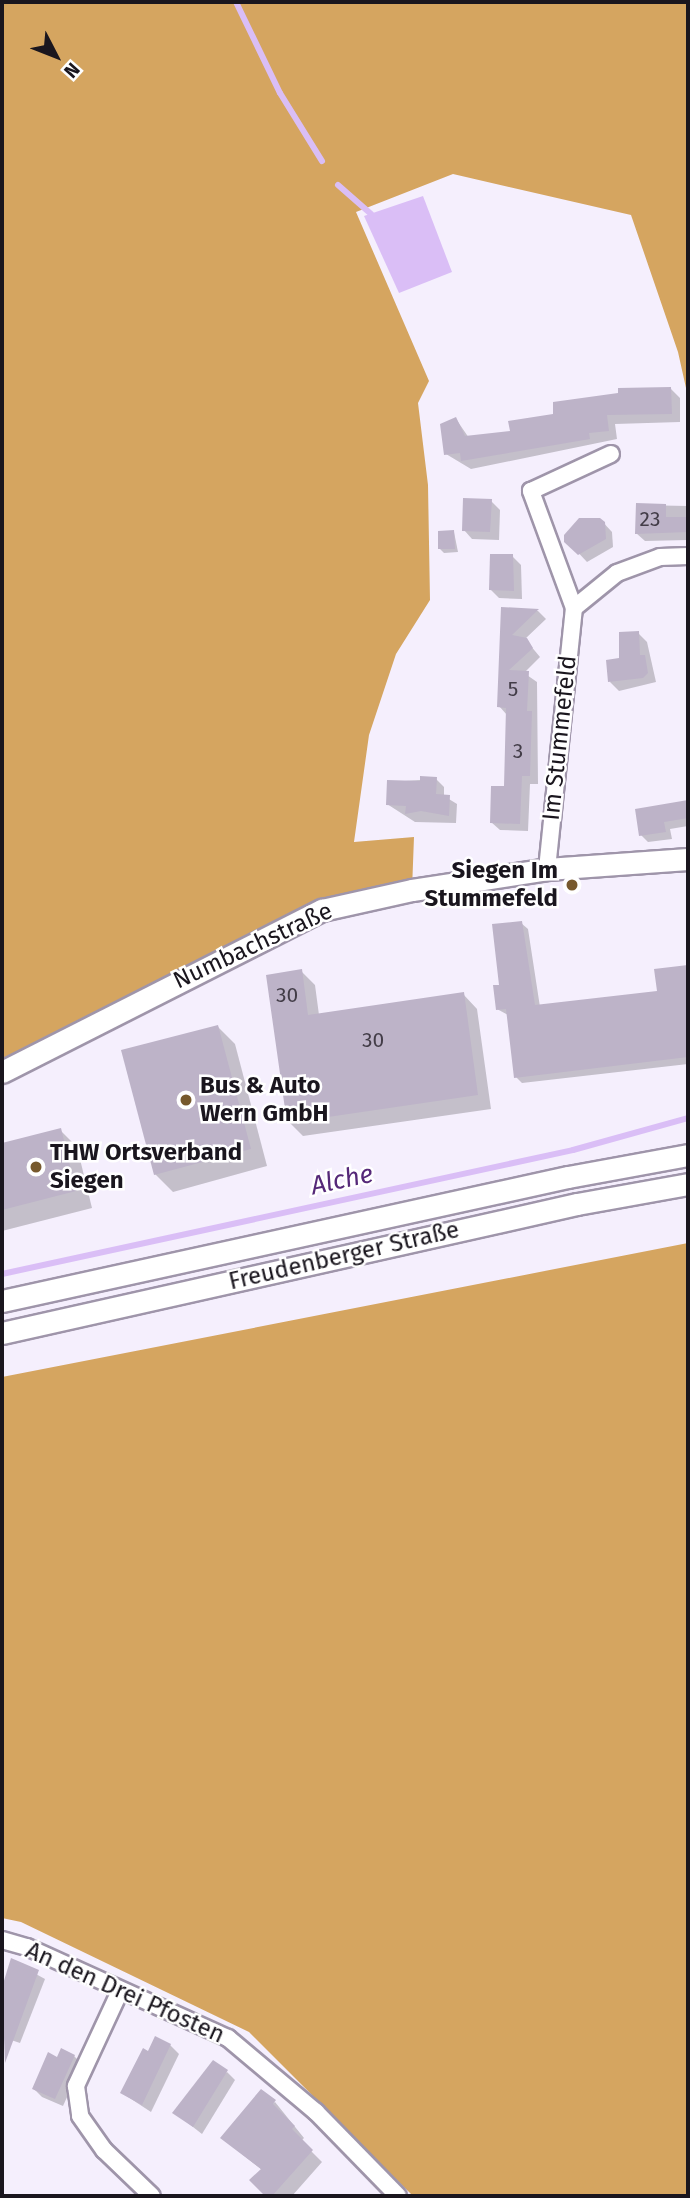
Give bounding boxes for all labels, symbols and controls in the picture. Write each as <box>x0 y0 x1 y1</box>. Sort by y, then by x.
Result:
north arrow <box>21 21 91 91</box>
text: N <box>59 58 85 83</box>
house number: 23 <box>640 506 660 532</box>
street label: Im Stummefeld <box>537 654 583 822</box>
house number: 5 <box>508 676 518 702</box>
house number: 3 <box>513 738 523 764</box>
place label: Siegen Im Stummefeld <box>425 857 558 913</box>
marker: Siegen Im Stummefeld <box>564 877 580 893</box>
street label: Numbachstraße <box>169 897 337 995</box>
house number: 30 <box>276 982 298 1008</box>
house number: 30 <box>362 1027 384 1053</box>
place label: Bus & Auto Wern GmbH <box>200 1072 329 1128</box>
marker: Bus & Auto Wern GmbH <box>178 1092 194 1108</box>
place label: THW Ortsverband Siegen <box>50 1139 242 1195</box>
water label: Alche <box>308 1158 376 1202</box>
marker: THW Ortsverband Siegen <box>28 1159 44 1175</box>
street label: Freudenberger Straße <box>226 1215 462 1297</box>
street label: An den Drei Pfosten <box>21 1936 229 2050</box>

